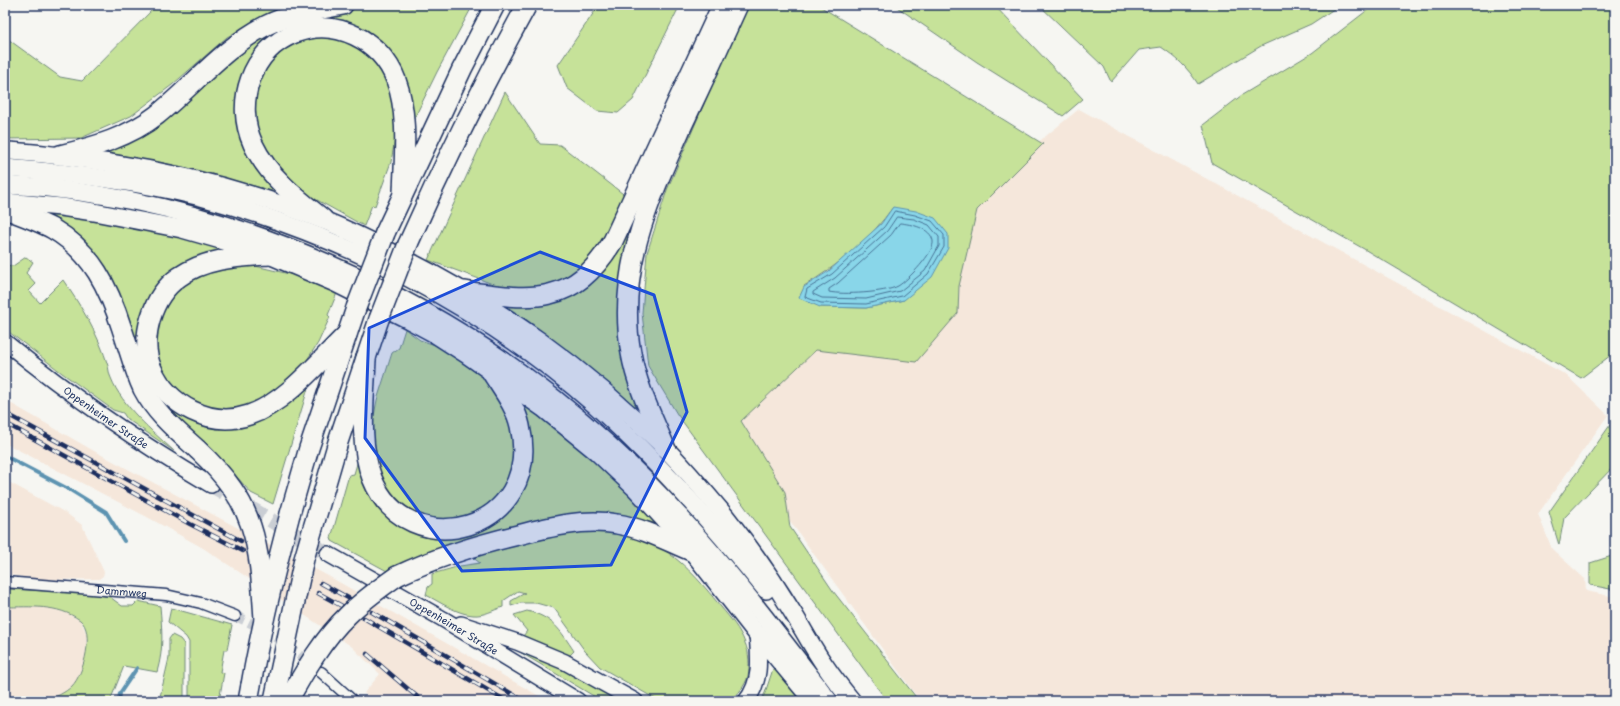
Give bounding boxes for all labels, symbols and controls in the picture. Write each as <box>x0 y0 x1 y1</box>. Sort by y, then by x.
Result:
street label: Oppenheimer Straße <box>61 382 152 452</box>
street label: Dammweg <box>96 581 148 600</box>
street label: Oppenheimer Straße <box>407 594 501 658</box>

